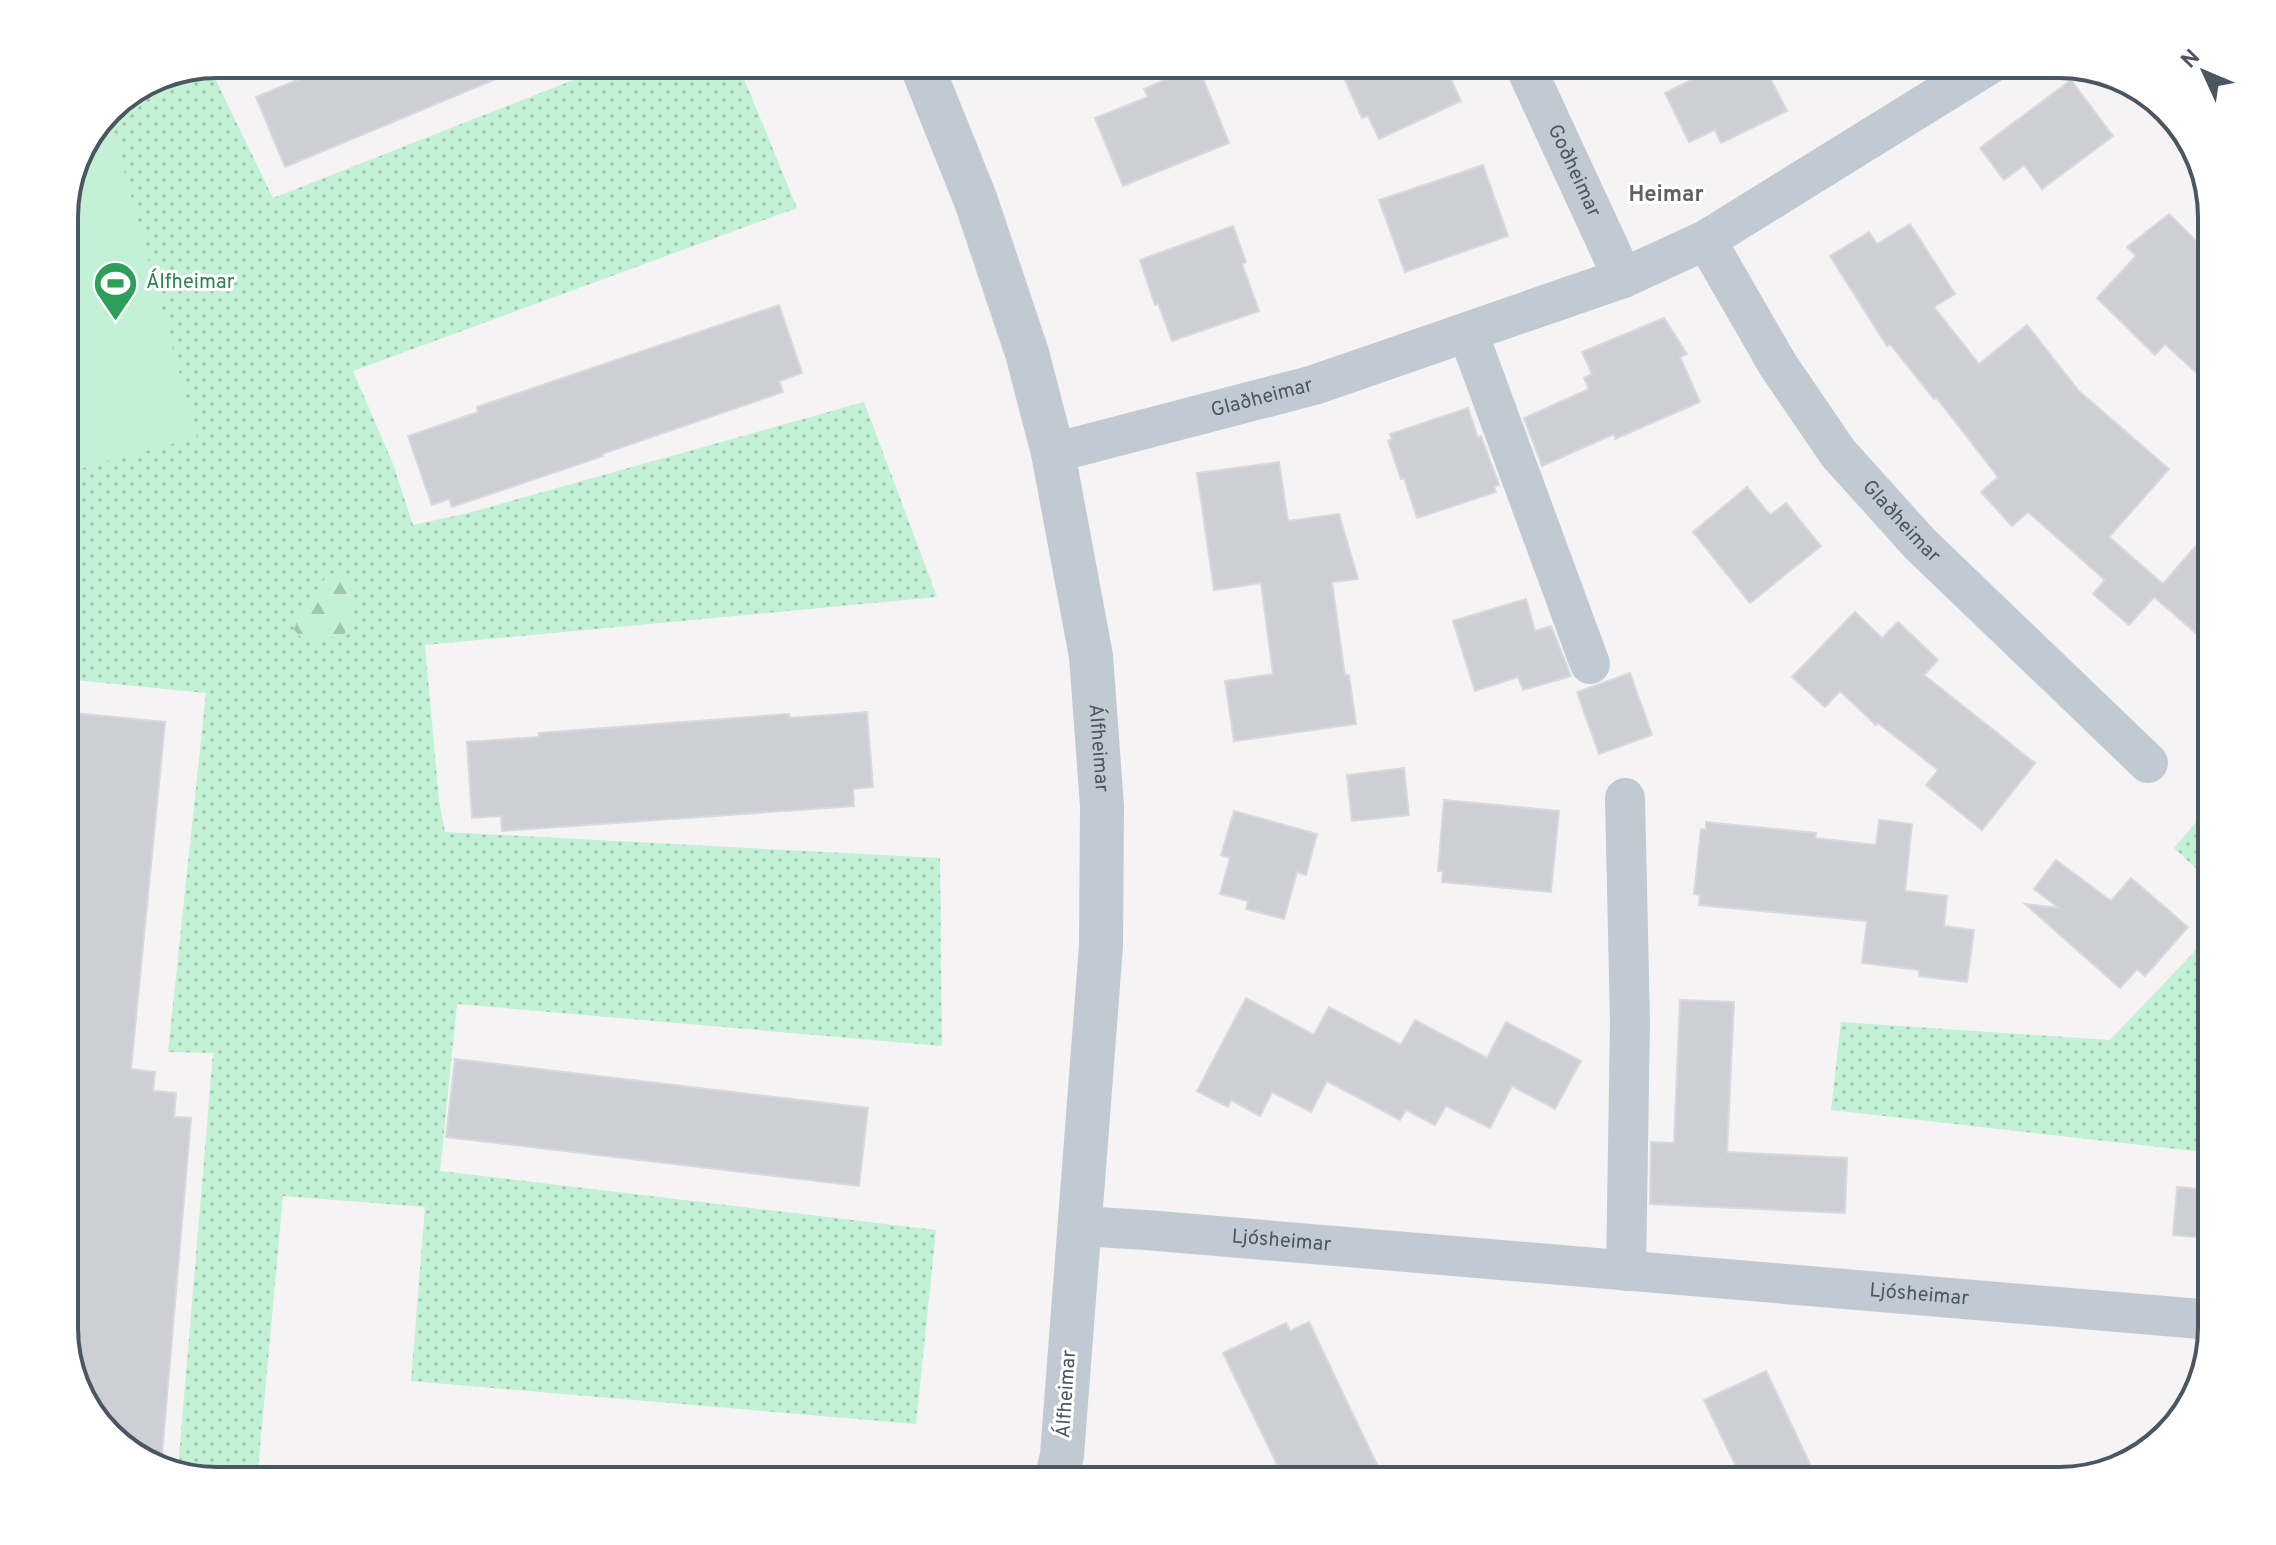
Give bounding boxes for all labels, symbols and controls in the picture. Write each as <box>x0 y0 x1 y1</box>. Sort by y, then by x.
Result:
north arrow <box>2164 32 2244 112</box>
text: N <box>2176 45 2207 75</box>
street label: Goðheimar <box>1541 120 1606 222</box>
district label: Heimar <box>1628 182 1704 209</box>
sports icon: Álfheimar <box>91 259 139 322</box>
place label: Álfheimar <box>146 268 235 296</box>
street label: Glaðheimar <box>1208 373 1316 424</box>
street label: Glaðheimar <box>1856 475 1946 569</box>
street label: Álfheimar <box>1082 703 1114 793</box>
street label: Ljósheimar <box>1231 1224 1332 1259</box>
street label: Ljósheimar <box>1868 1278 1970 1312</box>
street label: Álfheimar <box>1049 1349 1083 1439</box>

